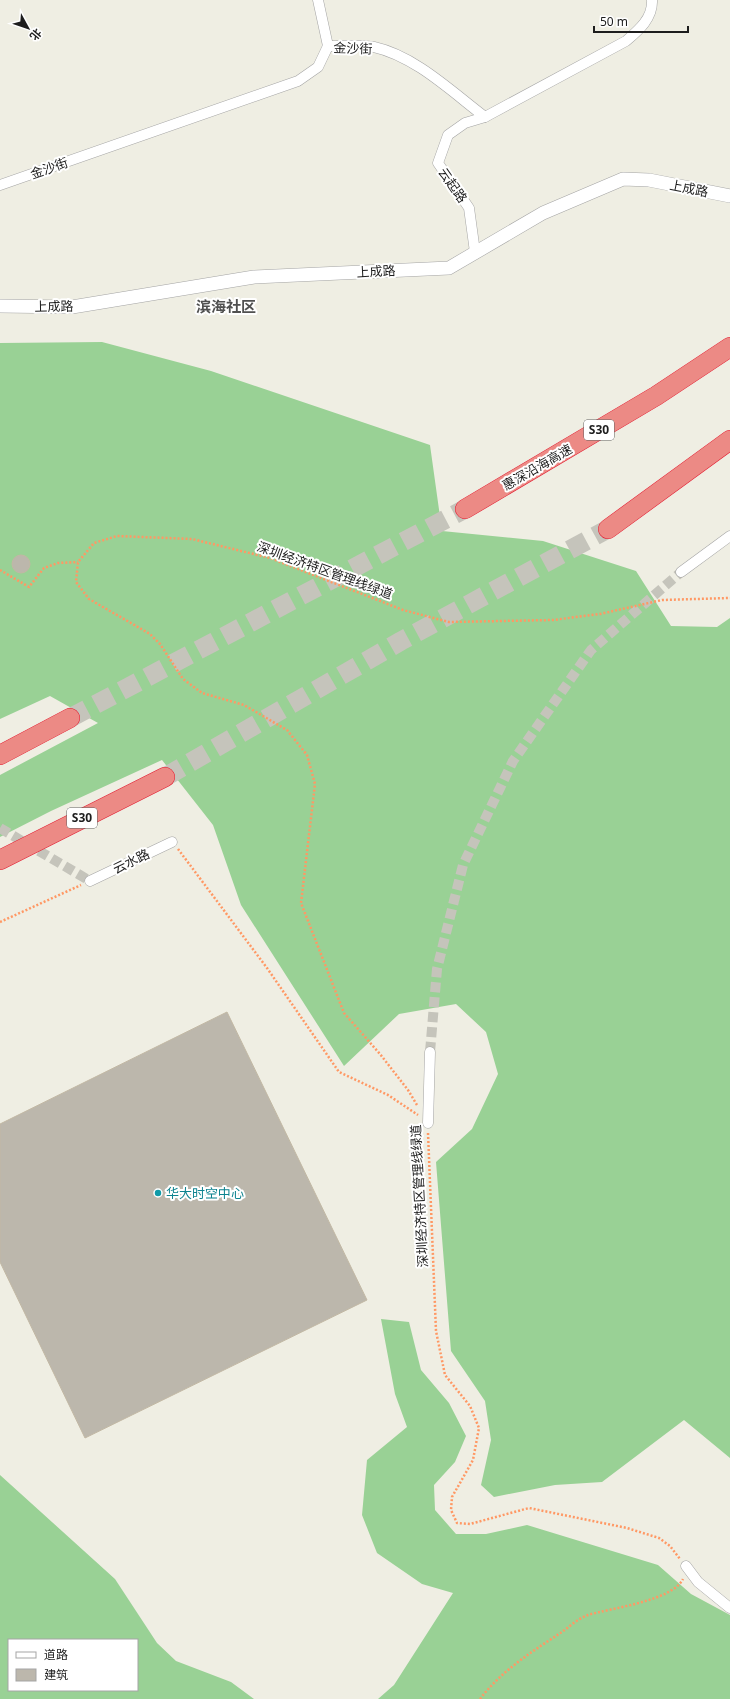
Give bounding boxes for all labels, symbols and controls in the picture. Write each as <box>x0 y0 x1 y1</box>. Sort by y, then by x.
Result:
north arrow <box>8 8 48 48</box>
scale bar <box>594 8 688 34</box>
text: 50 m <box>600 13 628 30</box>
text: 北 <box>27 26 45 44</box>
street label: 金沙街 <box>333 38 373 58</box>
street label: 金沙街 <box>28 153 70 183</box>
street label: 云起路 <box>434 164 472 206</box>
street label: 上成路 <box>668 175 710 201</box>
street label: 上成路 <box>356 261 396 281</box>
district label: 滨海社区 <box>196 296 256 316</box>
street label: 上成路 <box>34 297 74 315</box>
road number: S30 <box>584 420 614 440</box>
street label: 惠深沿海高速 <box>499 440 575 494</box>
street label: 深圳经济特区管理线绿道 <box>255 537 395 603</box>
road number: S30 <box>67 808 97 828</box>
street label: 云水路 <box>110 844 152 878</box>
street label: 深圳经济特区管理线绿道 <box>406 1124 432 1268</box>
place label: 华大时空中心 <box>166 1184 244 1202</box>
marker: 华大时空中心 <box>153 1188 163 1198</box>
legend <box>8 1639 138 1691</box>
text: 道路 <box>44 1646 68 1663</box>
text: 建筑 <box>44 1666 68 1683</box>

